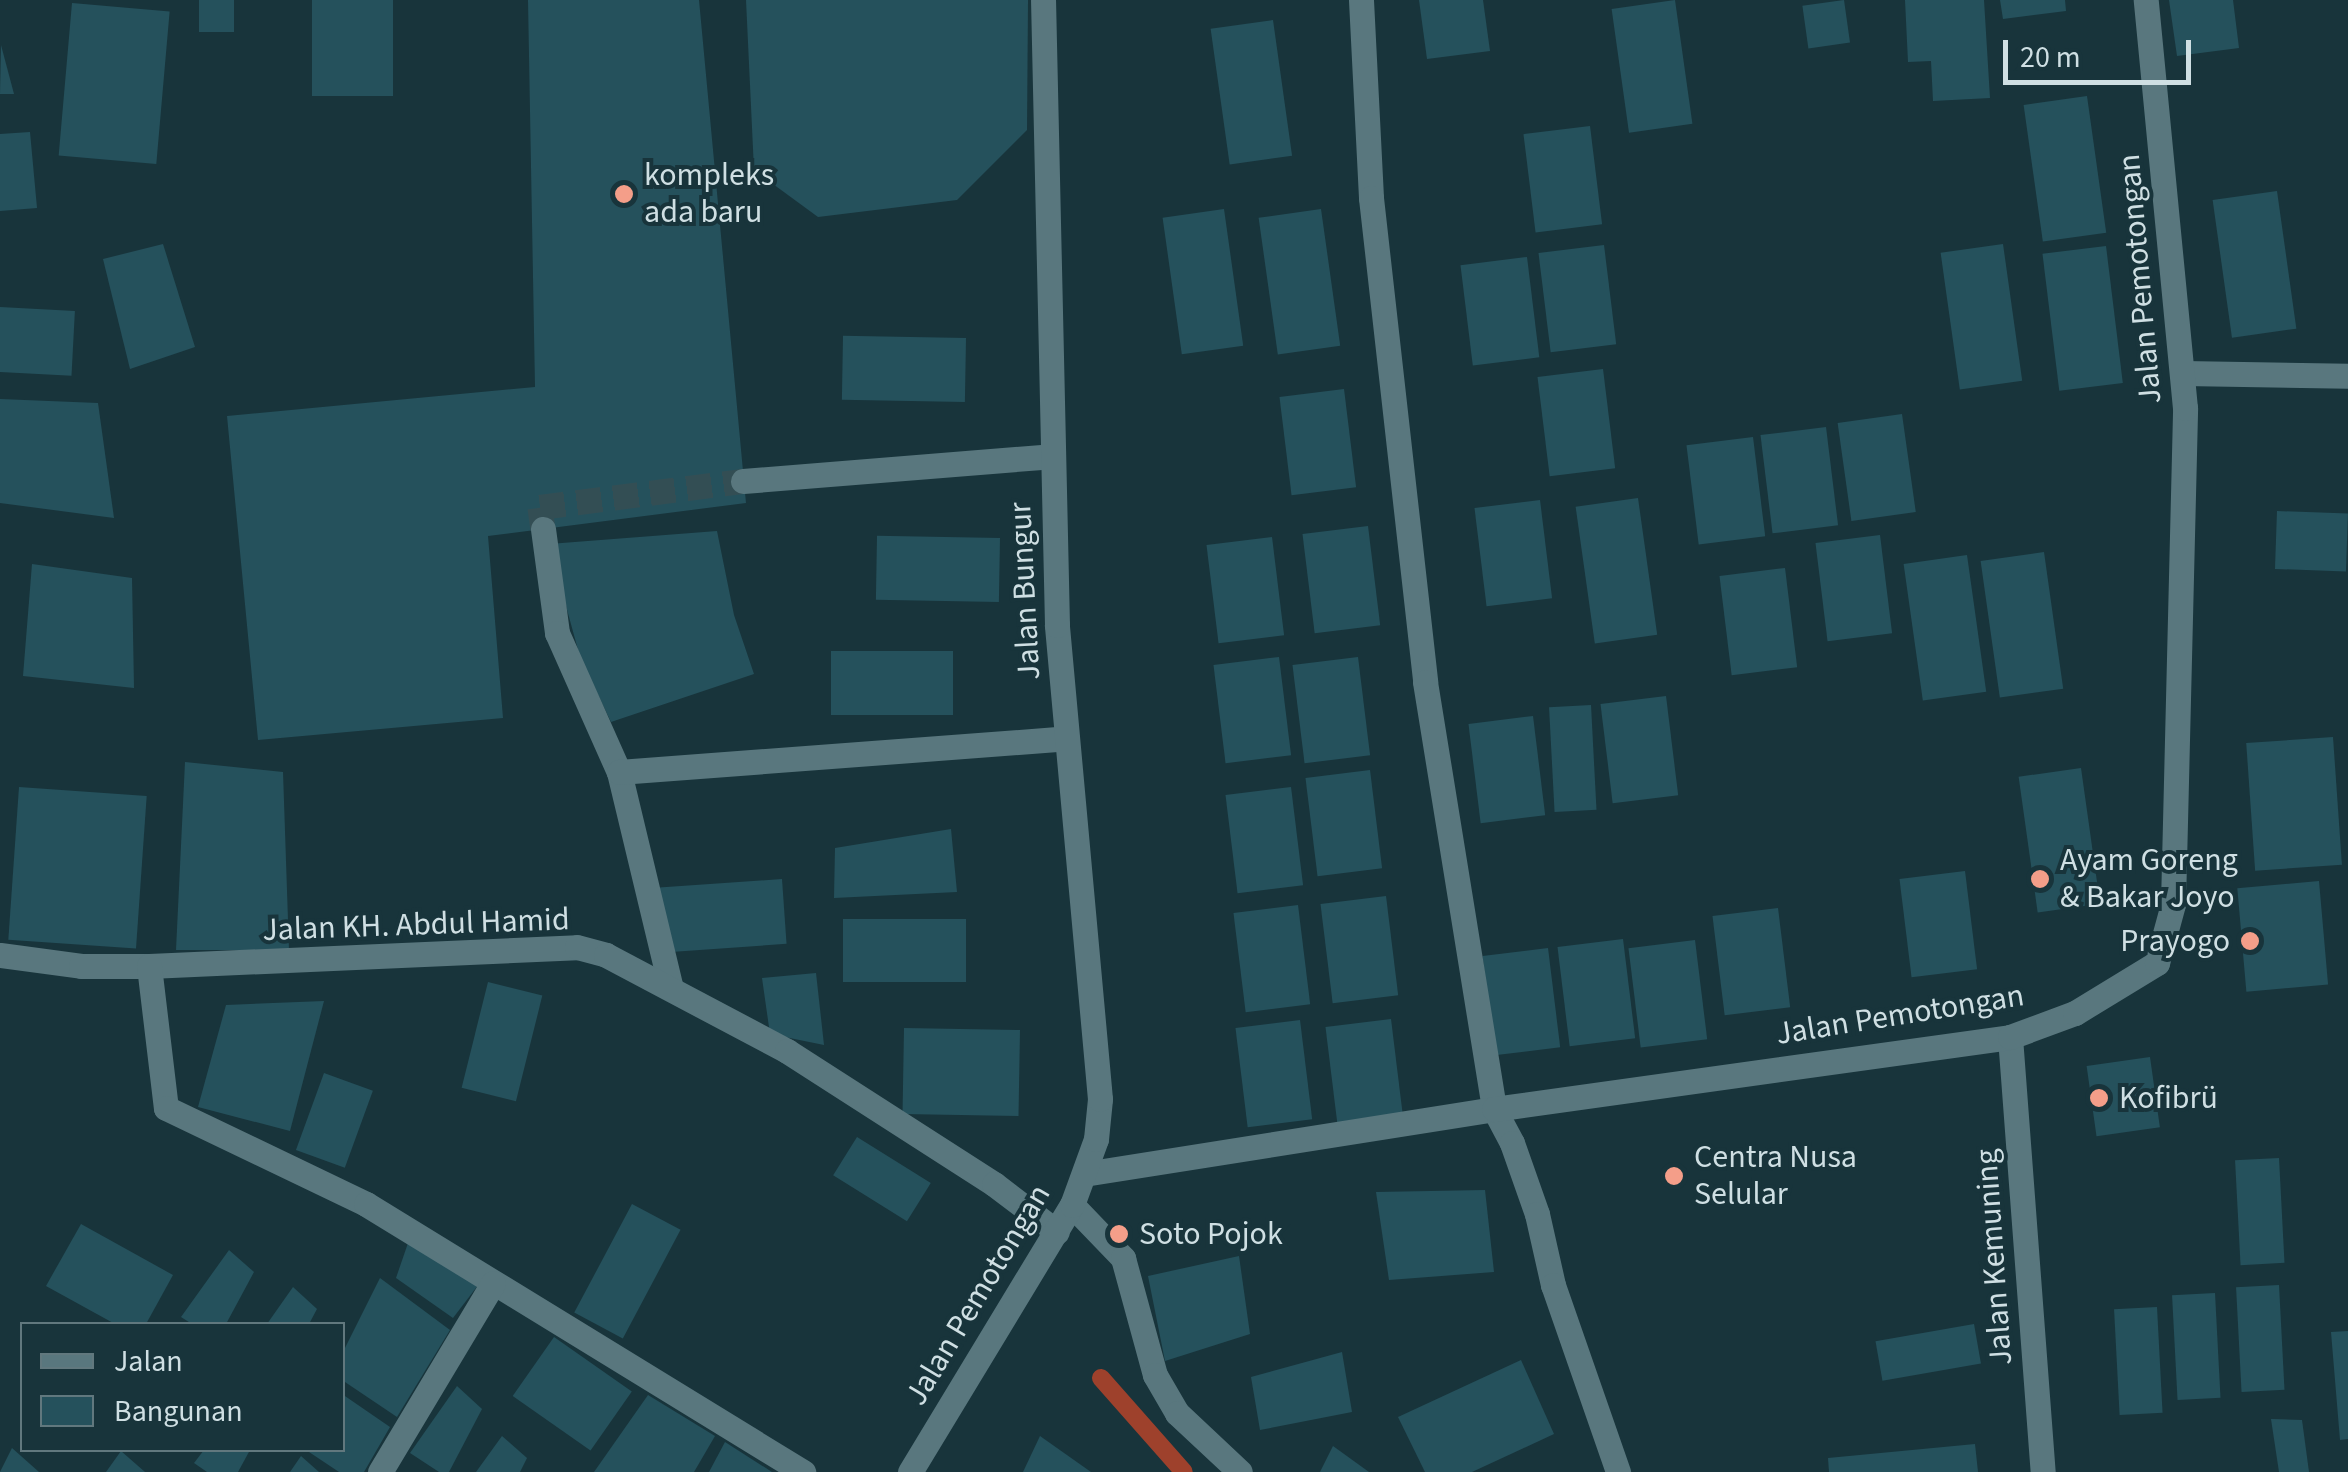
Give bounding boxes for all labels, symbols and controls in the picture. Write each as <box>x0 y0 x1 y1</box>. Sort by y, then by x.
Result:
scale bar <box>2008 20 2196 82</box>
text: 20 m <box>2020 36 2081 79</box>
street label: Jalan Pemotongan <box>2110 152 2170 406</box>
place label: kompleks ada baru <box>644 157 774 232</box>
marker: kompleks ada baru <box>613 183 635 205</box>
street label: Jalan Bungur <box>1001 501 1049 681</box>
place label: Ayam Goreng & Bakar Joyo <box>2060 842 2238 917</box>
marker: Ayam Goreng & Bakar Joyo <box>2029 868 2051 890</box>
street label: Jalan KH. Abdul Hamid <box>262 900 570 950</box>
place label: Prayogo <box>2120 922 2230 960</box>
marker: Prayogo <box>2239 930 2261 952</box>
street label: Jalan Pemotongan <box>1773 976 2027 1054</box>
place label: Kofibrü <box>2119 1079 2218 1117</box>
marker: Kofibrü <box>2088 1087 2110 1109</box>
place label: Centra Nusa Selular <box>1694 1139 1857 1214</box>
street label: Jalan Kemuning <box>1967 1148 2021 1366</box>
marker: Centra Nusa Selular <box>1663 1165 1685 1187</box>
street label: Jalan Pemotongan <box>897 1178 1059 1412</box>
place label: Soto Pojok <box>1139 1215 1283 1253</box>
marker: Soto Pojok <box>1108 1223 1130 1245</box>
legend <box>20 1322 345 1452</box>
text: Jalan <box>114 1340 183 1383</box>
text: Bangunan <box>114 1390 243 1433</box>

